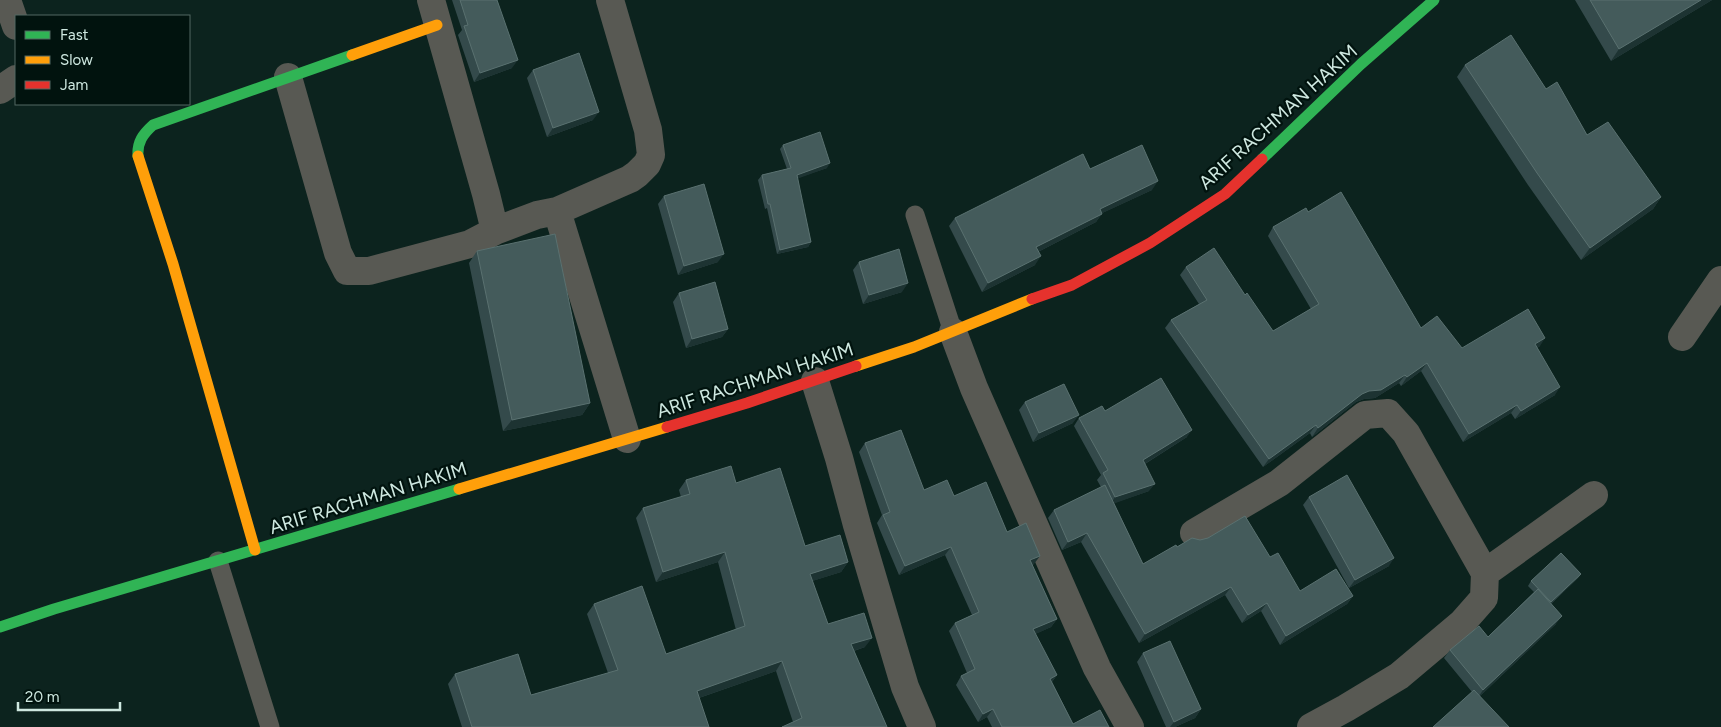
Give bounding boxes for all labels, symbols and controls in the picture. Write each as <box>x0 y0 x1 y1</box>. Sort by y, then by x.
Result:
legend <box>15 15 190 105</box>
text: Fast <box>60 26 89 44</box>
street label: ARIF RACHMAN HAKIM <box>1194 40 1362 194</box>
text: Slow <box>60 51 93 69</box>
text: Jam <box>60 76 88 94</box>
street label: ARIF RACHMAN HAKIM <box>654 337 856 423</box>
street label: ARIF RACHMAN HAKIM <box>266 457 470 539</box>
scale bar <box>18 680 120 712</box>
text: 20 m <box>25 688 59 706</box>

